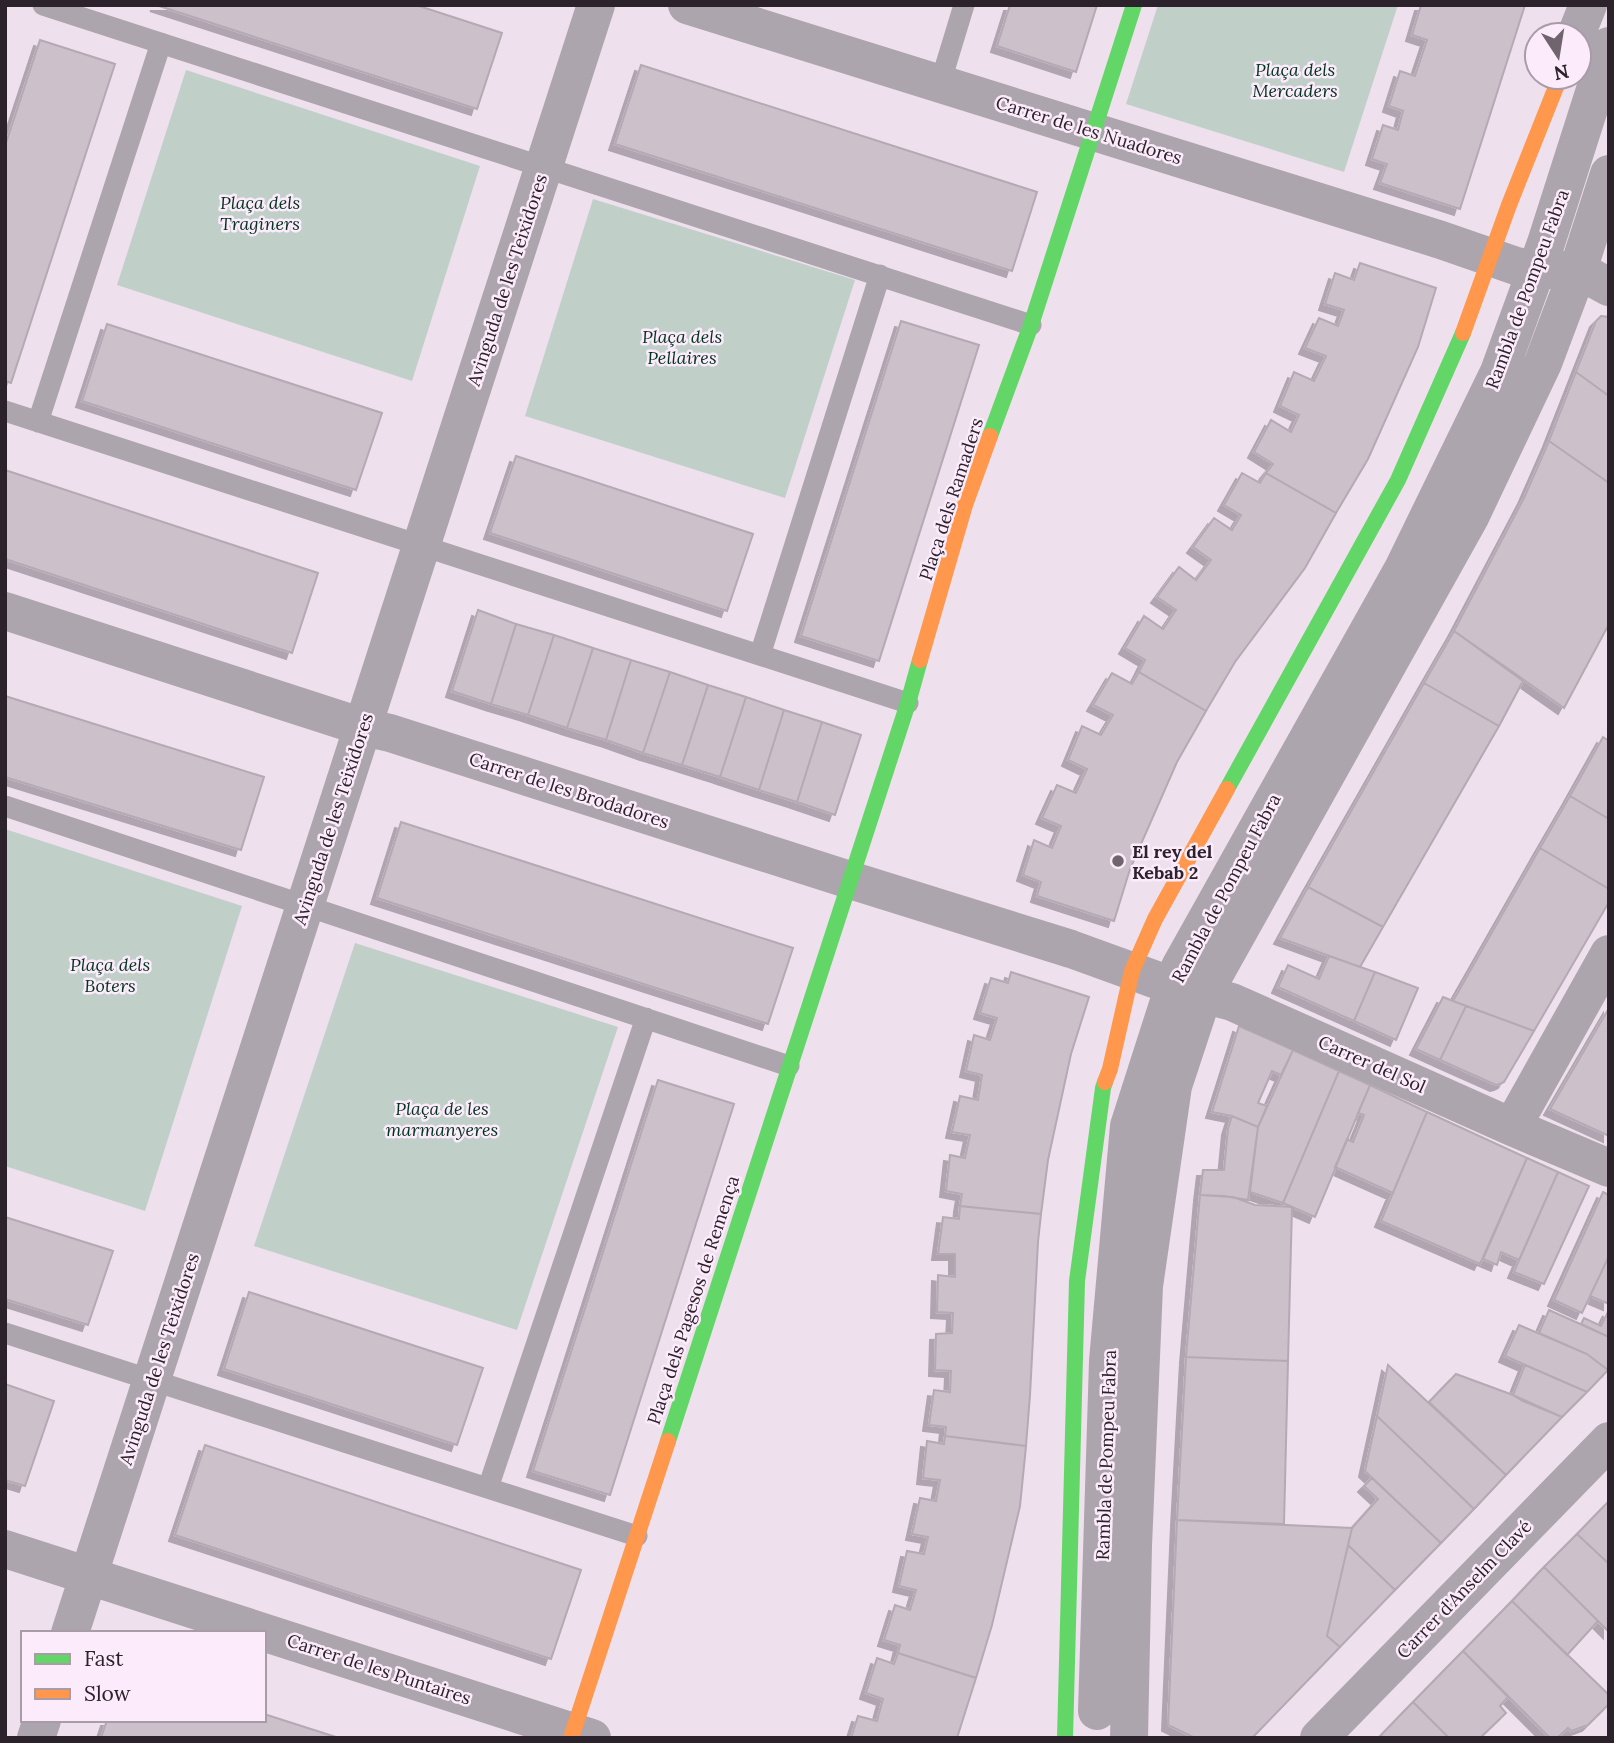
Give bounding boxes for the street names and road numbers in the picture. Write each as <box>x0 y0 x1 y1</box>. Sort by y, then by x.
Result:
street label: Carrer de les Nuadores <box>993 91 1185 169</box>
street label: Avinguda de les Teixidores <box>462 171 552 390</box>
street label: Rambla de Pompeu Fabra <box>1480 186 1574 392</box>
street label: Plaça dels Ramaders <box>914 415 988 583</box>
street label: Avinguda de les Teixidores <box>288 710 378 929</box>
street label: Carrer de les Brodadores <box>466 747 672 833</box>
street label: Rambla de Pompeu Fabra <box>1166 790 1286 986</box>
street label: Carrer del Sol <box>1315 1030 1429 1098</box>
street label: Plaça dels Pagesos de Remença <box>642 1173 744 1427</box>
street label: Avinguda de les Teixidores <box>114 1250 204 1469</box>
street label: Rambla de Pompeu Fabra <box>1091 1349 1121 1561</box>
street label: Carrer d'Anselm Clavé <box>1392 1514 1537 1663</box>
street label: Carrer de les Puntaires <box>284 1628 474 1710</box>

